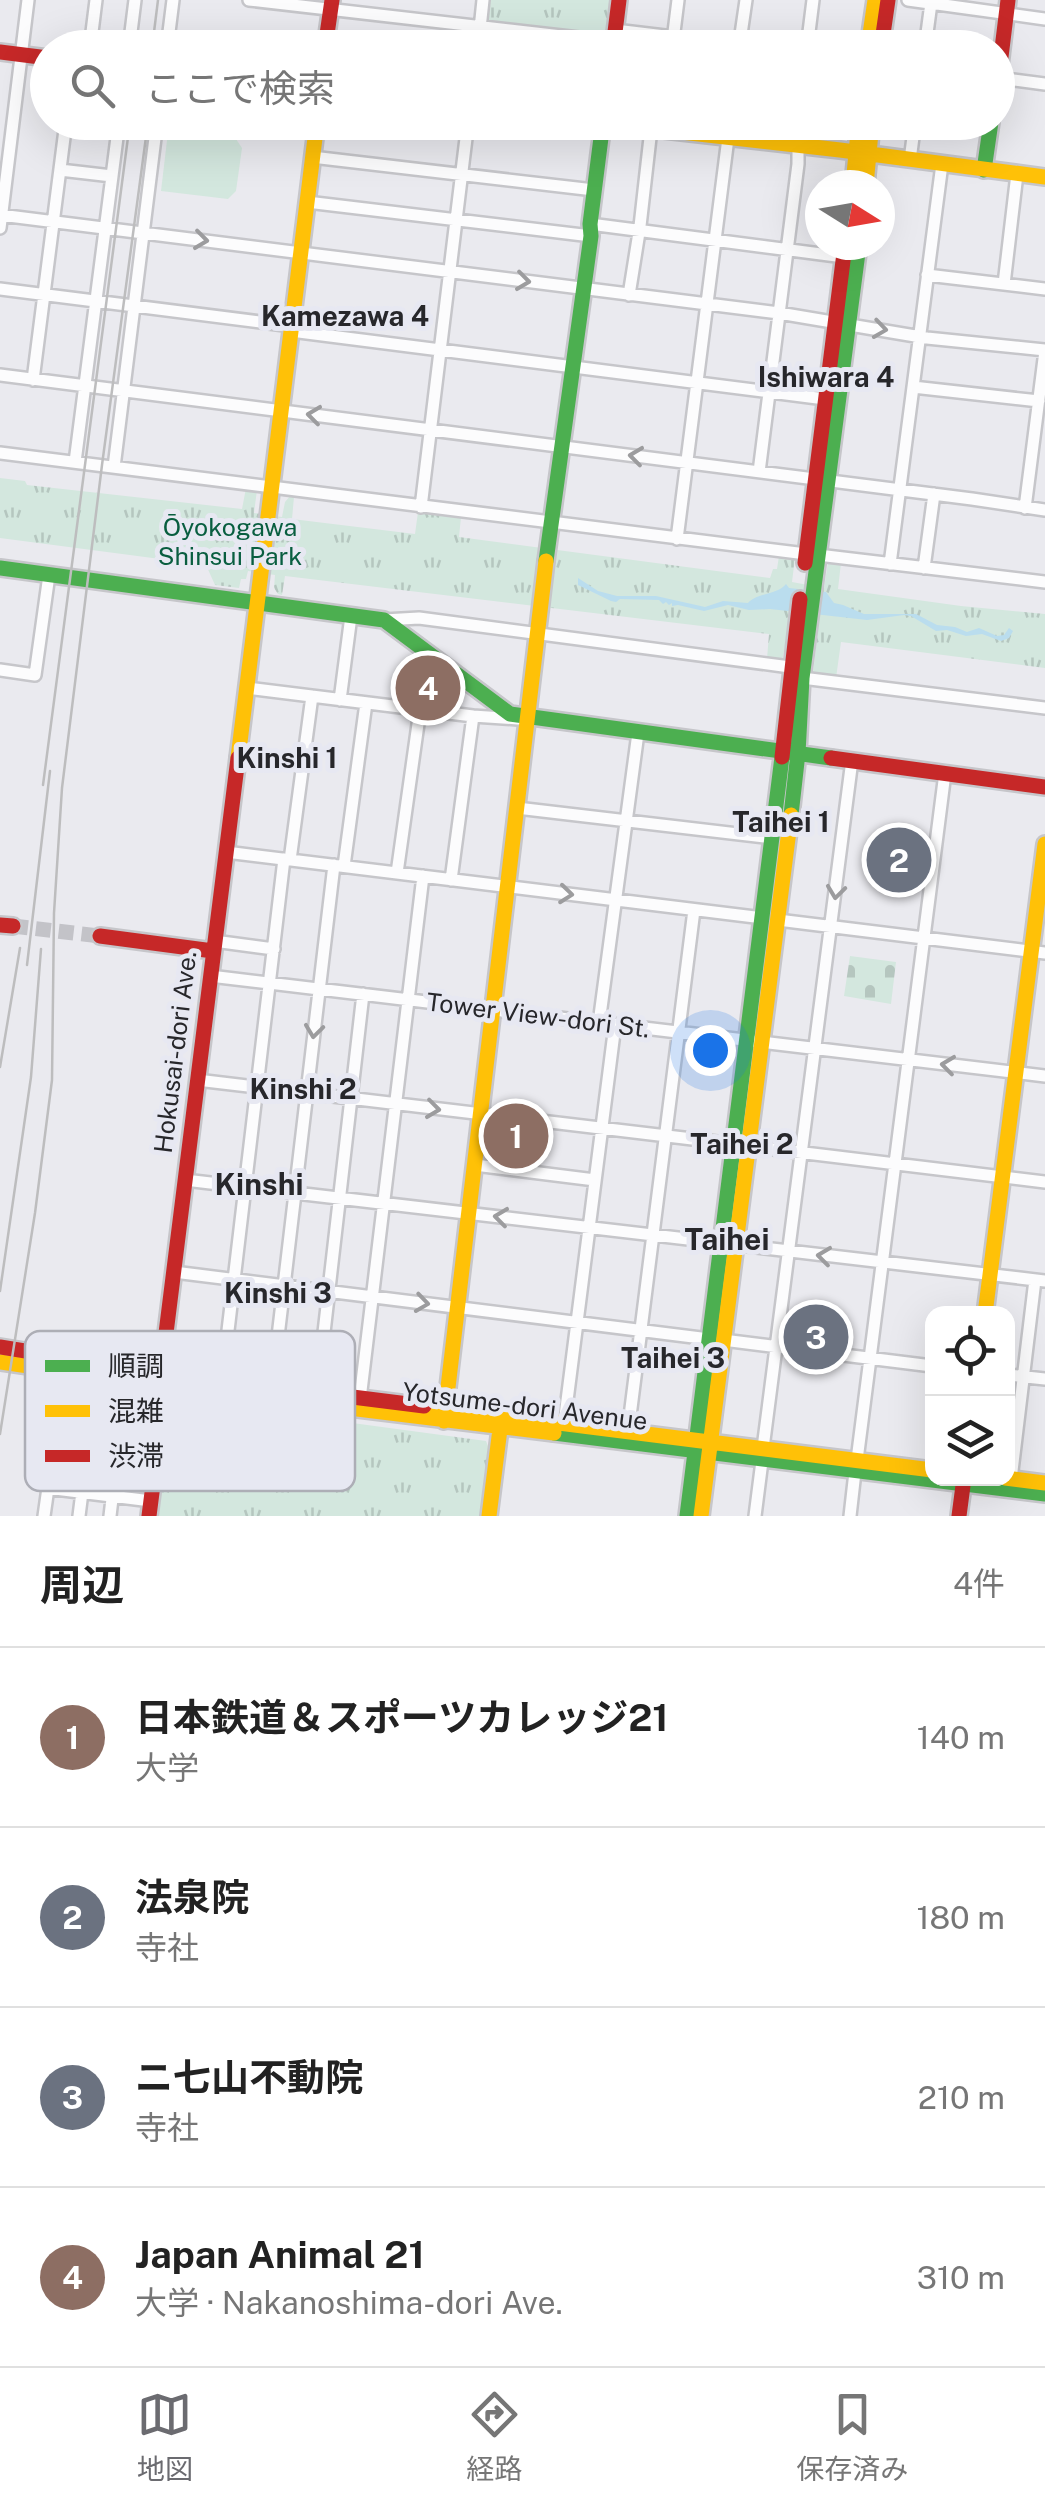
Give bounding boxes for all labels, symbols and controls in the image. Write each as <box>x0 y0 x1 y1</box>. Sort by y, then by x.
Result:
search box <box>30 30 1015 140</box>
icon: search <box>65 58 120 113</box>
text: ここで検索 <box>145 66 335 111</box>
north arrow <box>805 170 895 260</box>
one-way arrow <box>193 228 209 249</box>
one-way arrow <box>515 270 532 291</box>
district label: Kamezawa 4 <box>261 299 429 332</box>
one-way arrow <box>871 318 888 339</box>
district label: Ishiwara 4 <box>758 360 894 393</box>
one-way arrow <box>305 405 321 426</box>
one-way arrow <box>628 446 644 467</box>
park label: Ōyokogawa Shinsui Park <box>158 512 302 571</box>
pin: 4 <box>396 650 460 726</box>
district label: Kinshi 1 <box>236 741 338 774</box>
district label: Taihei 1 <box>732 805 830 838</box>
pin: 2 <box>866 822 932 898</box>
one-way arrow <box>559 883 575 904</box>
one-way arrow <box>826 884 847 900</box>
street label: Hokusai-dori Ave. <box>148 949 202 1155</box>
street label: Tower View-dori St. <box>425 986 651 1044</box>
one-way arrow <box>304 1024 325 1040</box>
your location <box>685 1025 736 1076</box>
one-way arrow <box>940 1055 956 1076</box>
district label: Kinshi 2 <box>249 1072 357 1105</box>
one-way arrow <box>425 1097 441 1118</box>
pin: 1 <box>484 1098 548 1174</box>
district label: Taihei 2 <box>690 1127 794 1160</box>
district label: Kinshi <box>215 1166 303 1202</box>
one-way arrow <box>493 1207 509 1228</box>
district label: Taihei <box>685 1221 769 1257</box>
one-way arrow <box>816 1246 832 1267</box>
district label: Kinshi 3 <box>224 1276 332 1309</box>
one-way arrow <box>414 1291 430 1312</box>
pin: 3 <box>784 1300 848 1374</box>
map controls <box>925 1306 1015 1486</box>
button: locate <box>925 1306 1015 1396</box>
legend <box>25 1331 355 1491</box>
district label: Taihei 3 <box>621 1341 725 1374</box>
text: 順調 <box>108 1349 164 1382</box>
street label: Yotsume-dori Avenue <box>401 1376 649 1436</box>
text: 混雑 <box>108 1394 164 1427</box>
button: layers <box>925 1396 1015 1486</box>
text: 渋滞 <box>108 1439 164 1472</box>
text: 周辺 <box>40 1560 124 1609</box>
text: 4件 <box>953 1565 1005 1602</box>
text: 日本鉄道＆スポーツカレッジ21 <box>135 1695 669 1740</box>
text: 1 <box>66 1719 79 1756</box>
text: 140 m <box>917 1719 1005 1756</box>
text: 大学 <box>135 1749 199 1786</box>
text: 法泉院 <box>135 1875 249 1920</box>
text: 2 <box>62 1899 83 1936</box>
text: 180 m <box>916 1899 1005 1936</box>
text: 寺社 <box>135 1929 199 1966</box>
text: ニ七山不動院 <box>135 2055 363 2100</box>
text: 3 <box>62 2079 83 2116</box>
text: 210 m <box>918 2079 1005 2116</box>
text: 寺社 <box>135 2109 199 2146</box>
text: Japan Animal 21 <box>135 2232 425 2277</box>
text: 4 <box>62 2259 83 2296</box>
text: 310 m <box>917 2259 1005 2296</box>
text: 大学 · Nakanoshima-dori Ave. <box>135 2284 563 2321</box>
tab: 地図 <box>137 2387 193 2487</box>
tab: 経路 <box>466 2387 522 2487</box>
tab: 保存済み <box>796 2387 908 2487</box>

